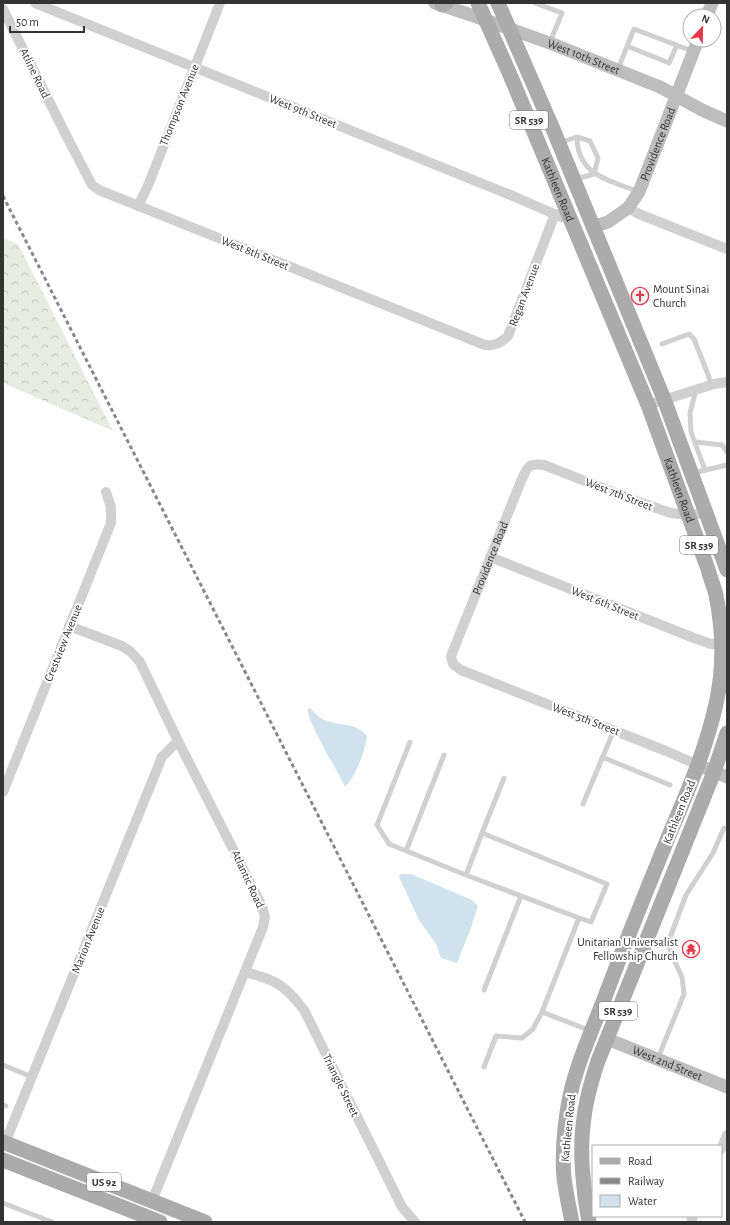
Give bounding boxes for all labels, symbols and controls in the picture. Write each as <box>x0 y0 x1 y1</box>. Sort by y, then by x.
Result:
scale bar <box>10 8 84 34</box>
north arrow <box>682 8 722 48</box>
text: N <box>700 13 711 26</box>
text: 50 m <box>16 16 39 28</box>
street label: West 10th Street <box>546 37 622 76</box>
street label: Atline Road <box>18 46 52 100</box>
street label: Thompson Avenue <box>157 62 201 148</box>
street label: West 9th Street <box>267 92 339 130</box>
street label: Providence Road <box>638 106 677 182</box>
road number: SR 539 <box>510 111 548 129</box>
street label: Kathleen Road <box>539 156 577 223</box>
street label: West 8th Street <box>219 234 291 272</box>
street label: Regan Avenue <box>507 262 541 328</box>
place label: Mount Sinai Church <box>653 283 709 309</box>
church icon: Mount Sinai Church <box>630 286 650 306</box>
street label: Kathleen Road <box>662 456 696 524</box>
street label: West 7th Street <box>584 476 655 512</box>
street label: Providence Road <box>470 520 510 596</box>
road number: SR 539 <box>680 536 718 554</box>
street label: West 6th Street <box>569 584 641 622</box>
street label: Crestview Avenue <box>42 603 84 683</box>
street label: West 5th Street <box>551 701 622 737</box>
street label: Kathleen Road <box>661 778 697 846</box>
street label: Atlantic Road <box>229 848 267 910</box>
street label: Marion Avenue <box>69 905 107 975</box>
place label: Unitarian Universalist Fellowship Church <box>577 936 678 962</box>
temple icon: Unitarian Universalist Fellowship Church <box>681 939 701 959</box>
road number: SR 539 <box>599 1002 637 1020</box>
street label: West 2nd Street <box>631 1044 704 1083</box>
street label: Triangle Street <box>321 1052 361 1118</box>
street label: Kathleen Road <box>558 1093 578 1163</box>
legend <box>592 1145 722 1217</box>
text: Road <box>628 1155 652 1167</box>
road number: US 92 <box>87 1173 121 1191</box>
text: Railway <box>628 1175 664 1188</box>
text: Water <box>628 1195 657 1207</box>

